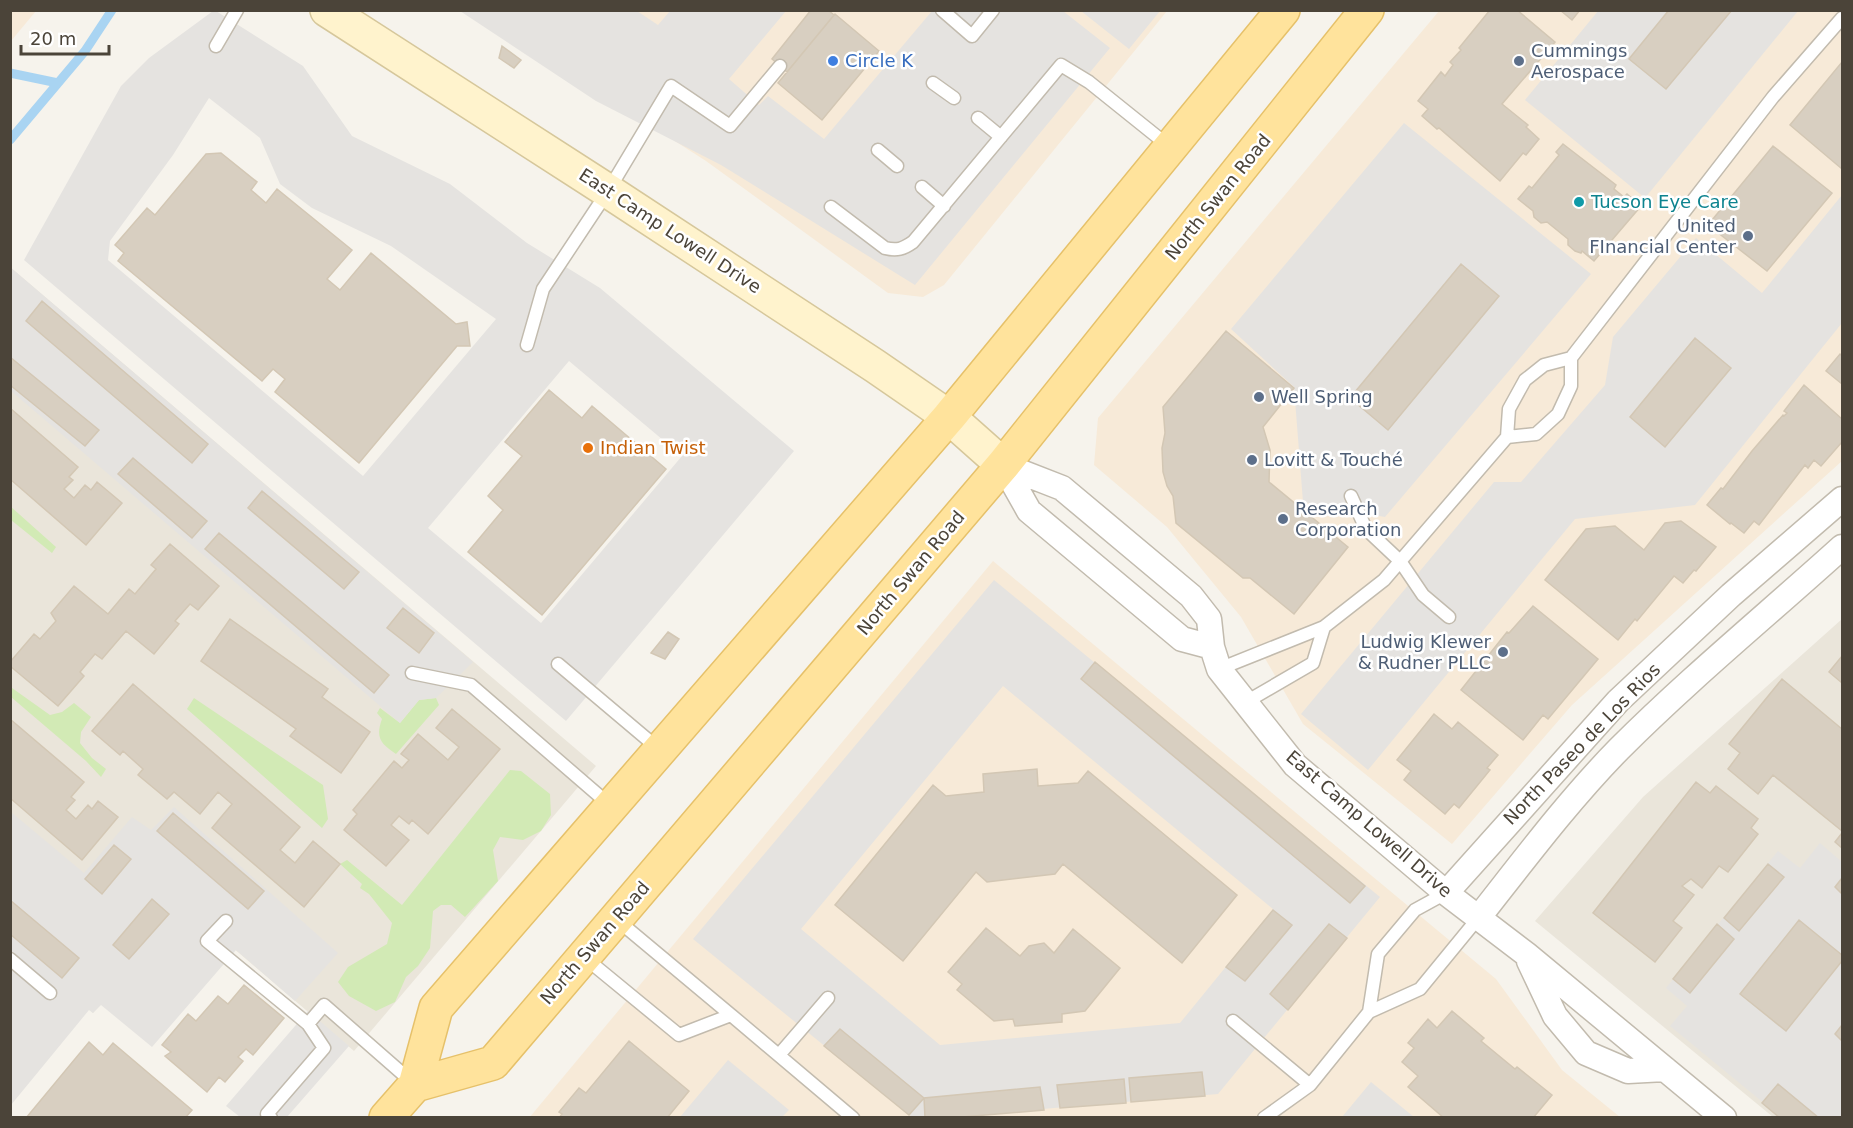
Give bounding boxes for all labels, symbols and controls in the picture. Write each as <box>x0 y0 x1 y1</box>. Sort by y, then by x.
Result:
scale bar <box>21 18 110 56</box>
text: 20 m <box>30 28 76 49</box>
place label: Cummings Aerospace <box>1531 40 1627 82</box>
place label: Circle K <box>845 50 914 71</box>
marker: Circle K <box>826 54 840 68</box>
marker: Cummings Aerospace <box>1512 54 1526 68</box>
street label: North Swan Road <box>1161 130 1275 264</box>
street label: East Camp Lowell Drive <box>575 164 765 297</box>
place label: Tucson Eye Care <box>1590 191 1739 212</box>
marker: Tucson Eye Care <box>1572 195 1586 209</box>
place label: United FInancial Center <box>1589 215 1737 257</box>
marker: United FInancial Center <box>1741 229 1755 243</box>
place label: Well Spring <box>1271 386 1373 407</box>
marker: Well Spring <box>1252 390 1266 404</box>
place label: Indian Twist <box>600 437 705 458</box>
marker: Indian Twist <box>581 441 595 455</box>
place label: Lovitt & Touché <box>1264 449 1403 470</box>
marker: Lovitt & Touché <box>1245 453 1259 467</box>
place label: Research Corporation <box>1295 498 1401 540</box>
street label: North Swan Road <box>853 506 969 639</box>
marker: Research Corporation <box>1276 512 1290 526</box>
place label: Ludwig Klewer & Rudner PLLC <box>1358 631 1492 673</box>
marker: Ludwig Klewer & Rudner PLLC <box>1496 645 1510 659</box>
street label: North Paseo de Los Rios <box>1499 659 1664 829</box>
street label: East Camp Lowell Drive <box>1282 746 1457 901</box>
street label: North Swan Road <box>536 877 654 1008</box>

